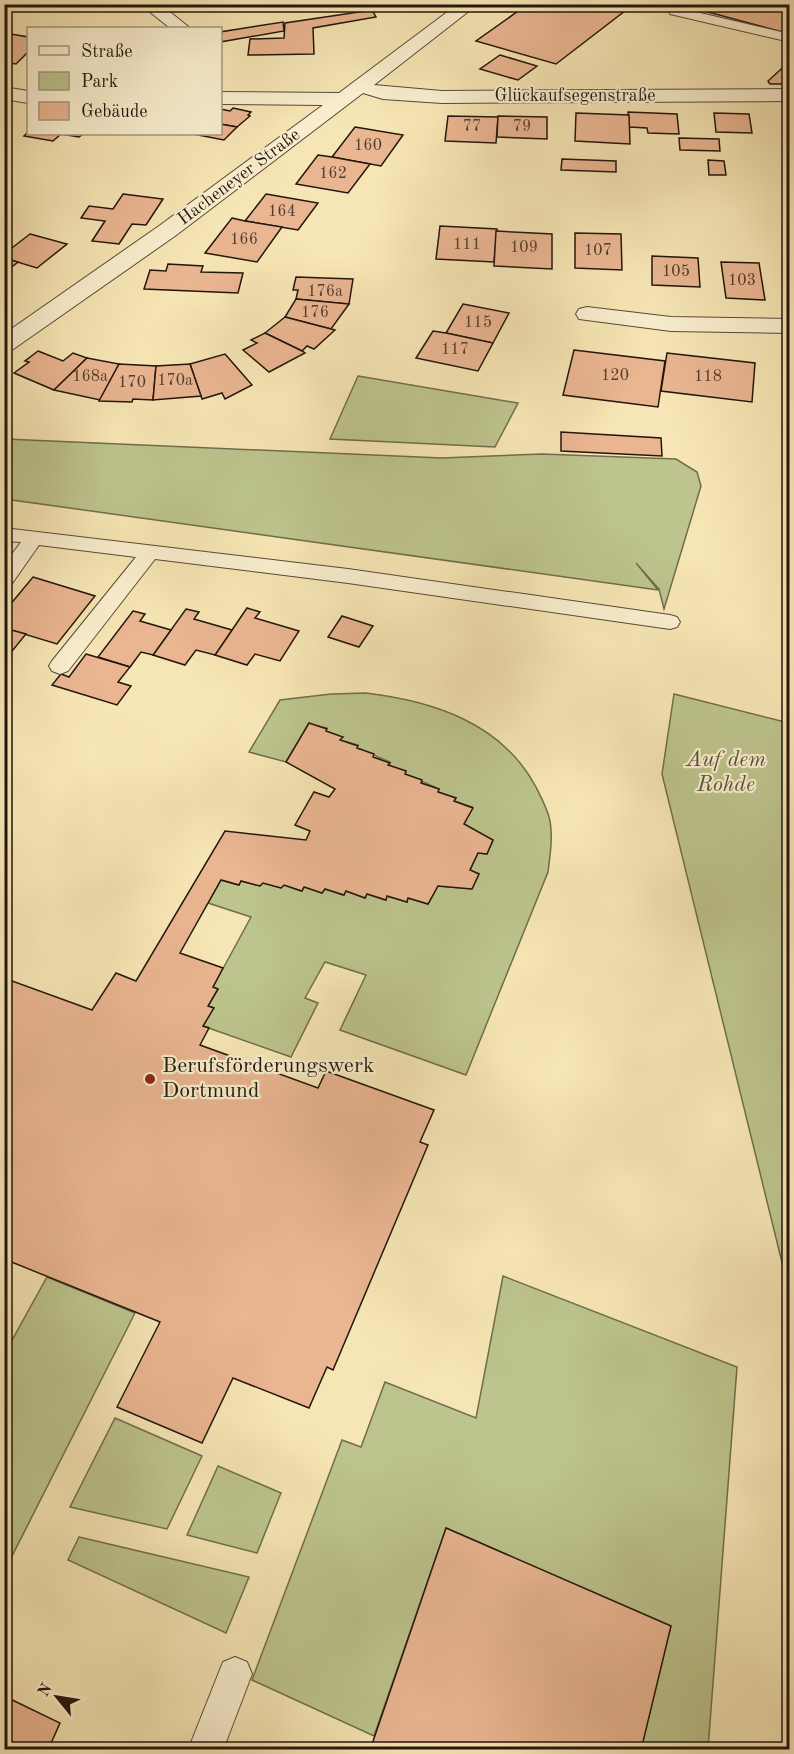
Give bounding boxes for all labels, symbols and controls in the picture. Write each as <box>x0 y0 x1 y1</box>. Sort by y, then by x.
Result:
legend <box>27 27 222 135</box>
text: Straße <box>81 43 132 61</box>
text: Park <box>81 73 118 91</box>
street label: Glückaufsegenstraße <box>494 87 656 105</box>
text: Gebäude <box>81 103 148 121</box>
house number: 77 <box>463 119 481 135</box>
house number: 79 <box>513 119 531 135</box>
street label: Hacheneyer Straße <box>175 125 303 229</box>
house number: 160 <box>354 138 382 154</box>
house number: 162 <box>319 166 347 182</box>
house number: 164 <box>268 204 296 220</box>
house number: 166 <box>230 232 258 248</box>
house number: 111 <box>453 237 481 253</box>
house number: 109 <box>510 240 538 256</box>
house number: 107 <box>584 243 612 259</box>
house number: 105 <box>662 264 690 280</box>
house number: 103 <box>728 273 756 289</box>
house number: 176a <box>307 284 343 300</box>
house number: 176 <box>301 305 329 321</box>
house number: 115 <box>464 315 492 331</box>
house number: 117 <box>441 342 469 358</box>
house number: 120 <box>601 368 629 384</box>
house number: 168a <box>72 369 108 385</box>
house number: 118 <box>694 369 722 385</box>
house number: 170a <box>157 373 193 389</box>
house number: 170 <box>118 375 146 391</box>
park label: Auf dem Rohde <box>685 749 766 796</box>
place label: Berufsförderungswerk Dortmund <box>162 1055 374 1102</box>
marker: Berufsförderungswerk Dortmund <box>143 1072 157 1086</box>
north arrow <box>27 1667 87 1727</box>
text: N <box>36 1681 56 1700</box>

